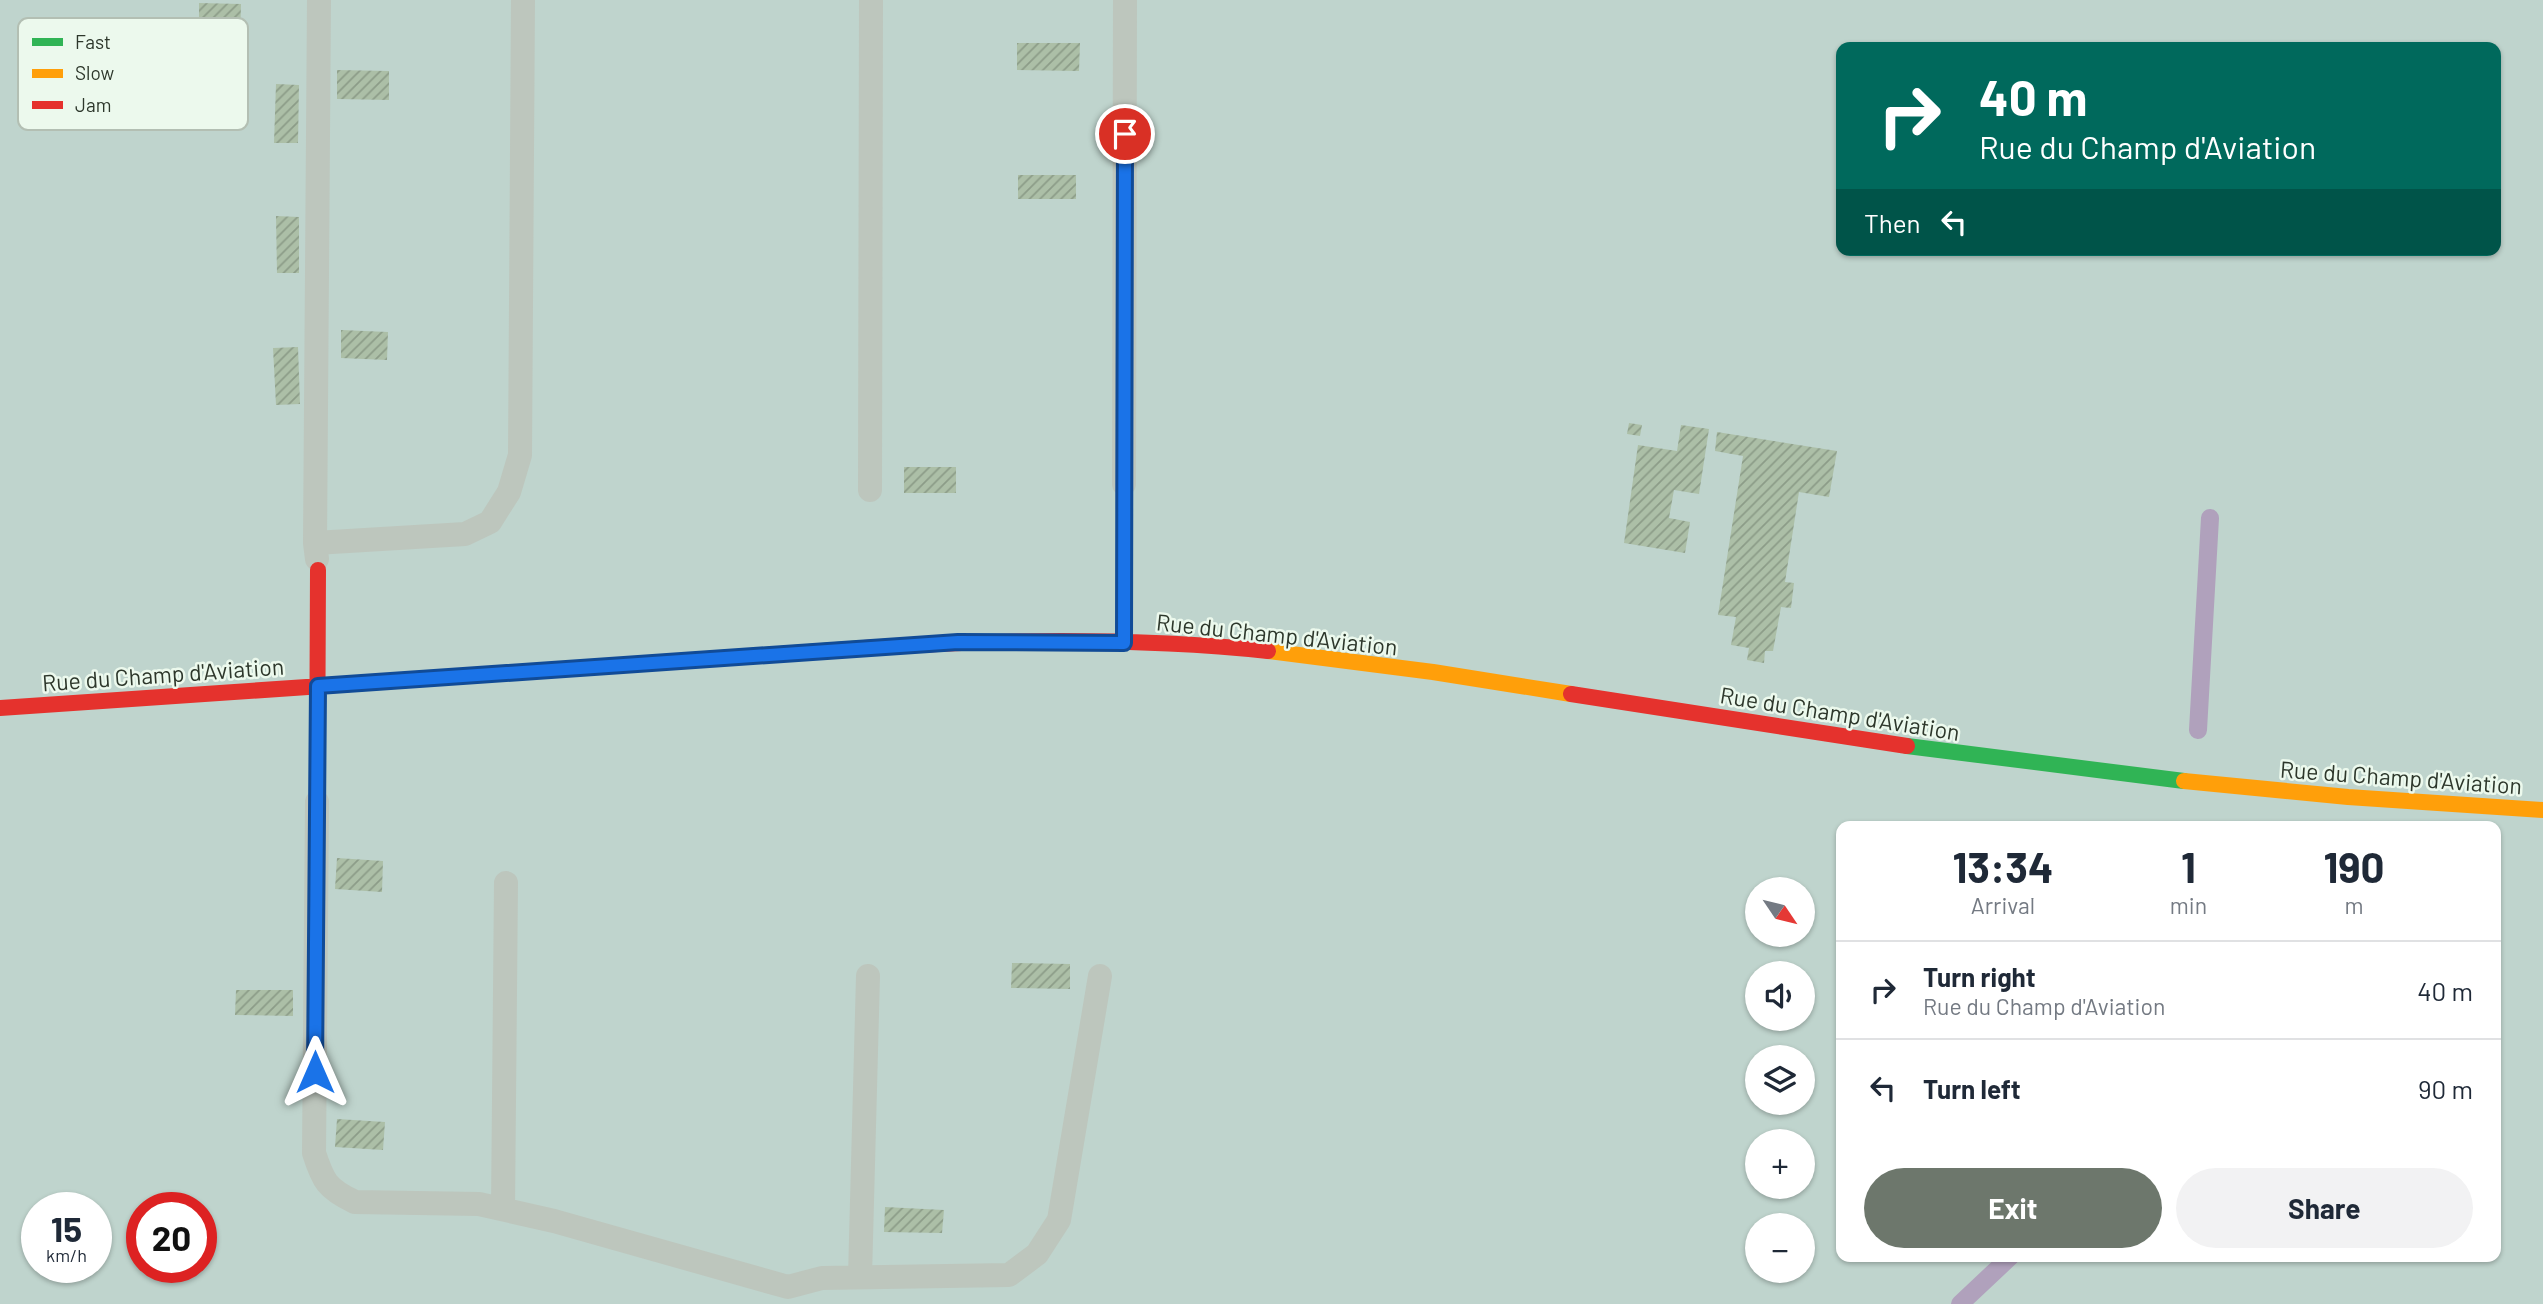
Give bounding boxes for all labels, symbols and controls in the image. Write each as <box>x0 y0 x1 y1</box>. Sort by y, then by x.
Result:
legend <box>18 18 248 130</box>
text: Fast <box>75 30 111 53</box>
text: Slow <box>75 61 114 84</box>
text: 40 m <box>1979 67 2087 126</box>
icon: right <box>1864 70 1955 161</box>
text: Jam <box>75 93 111 116</box>
pin <box>1095 104 1155 164</box>
icon: arrive <box>1106 115 1144 153</box>
text: Rue du Champ d'Aviation <box>1979 127 2316 165</box>
icon: left <box>1935 203 1973 241</box>
text: Then <box>1864 207 1921 238</box>
street label: Rue du Champ d'Aviation <box>1155 607 1399 661</box>
street label: Rue du Champ d'Aviation <box>41 652 285 696</box>
street label: Rue du Champ d'Aviation <box>1718 680 1962 746</box>
street label: Rue du Champ d'Aviation <box>2279 755 2523 799</box>
text: 13:34 <box>1952 841 2053 891</box>
text: 1 <box>2181 841 2196 891</box>
text: 190 <box>2323 841 2385 891</box>
north arrow <box>1745 877 1815 947</box>
map controls <box>1745 877 1815 1283</box>
text: Arrival <box>1971 891 2035 919</box>
text: min <box>2170 891 2207 919</box>
text: m <box>2345 891 2364 919</box>
button: sound <box>1745 961 1815 1031</box>
text: Turn right <box>1923 961 2036 992</box>
icon: right <box>1864 971 1902 1009</box>
text: 40 m <box>2417 975 2473 1006</box>
text: Rue du Champ d'Aviation <box>1923 992 2165 1020</box>
position arrow <box>278 1035 352 1109</box>
button: layers <box>1745 1045 1815 1115</box>
icon: left <box>1864 1069 1902 1107</box>
text: Turn left <box>1923 1073 2021 1104</box>
text: 90 m <box>2418 1073 2473 1104</box>
button: + <box>1745 1129 1815 1199</box>
button: Exit <box>1864 1168 2162 1248</box>
button: Share <box>2176 1168 2473 1248</box>
speed limit sign: 20 <box>126 1192 217 1283</box>
text: 15 <box>51 1207 82 1249</box>
button: − <box>1745 1213 1815 1283</box>
text: km/h <box>46 1244 87 1266</box>

